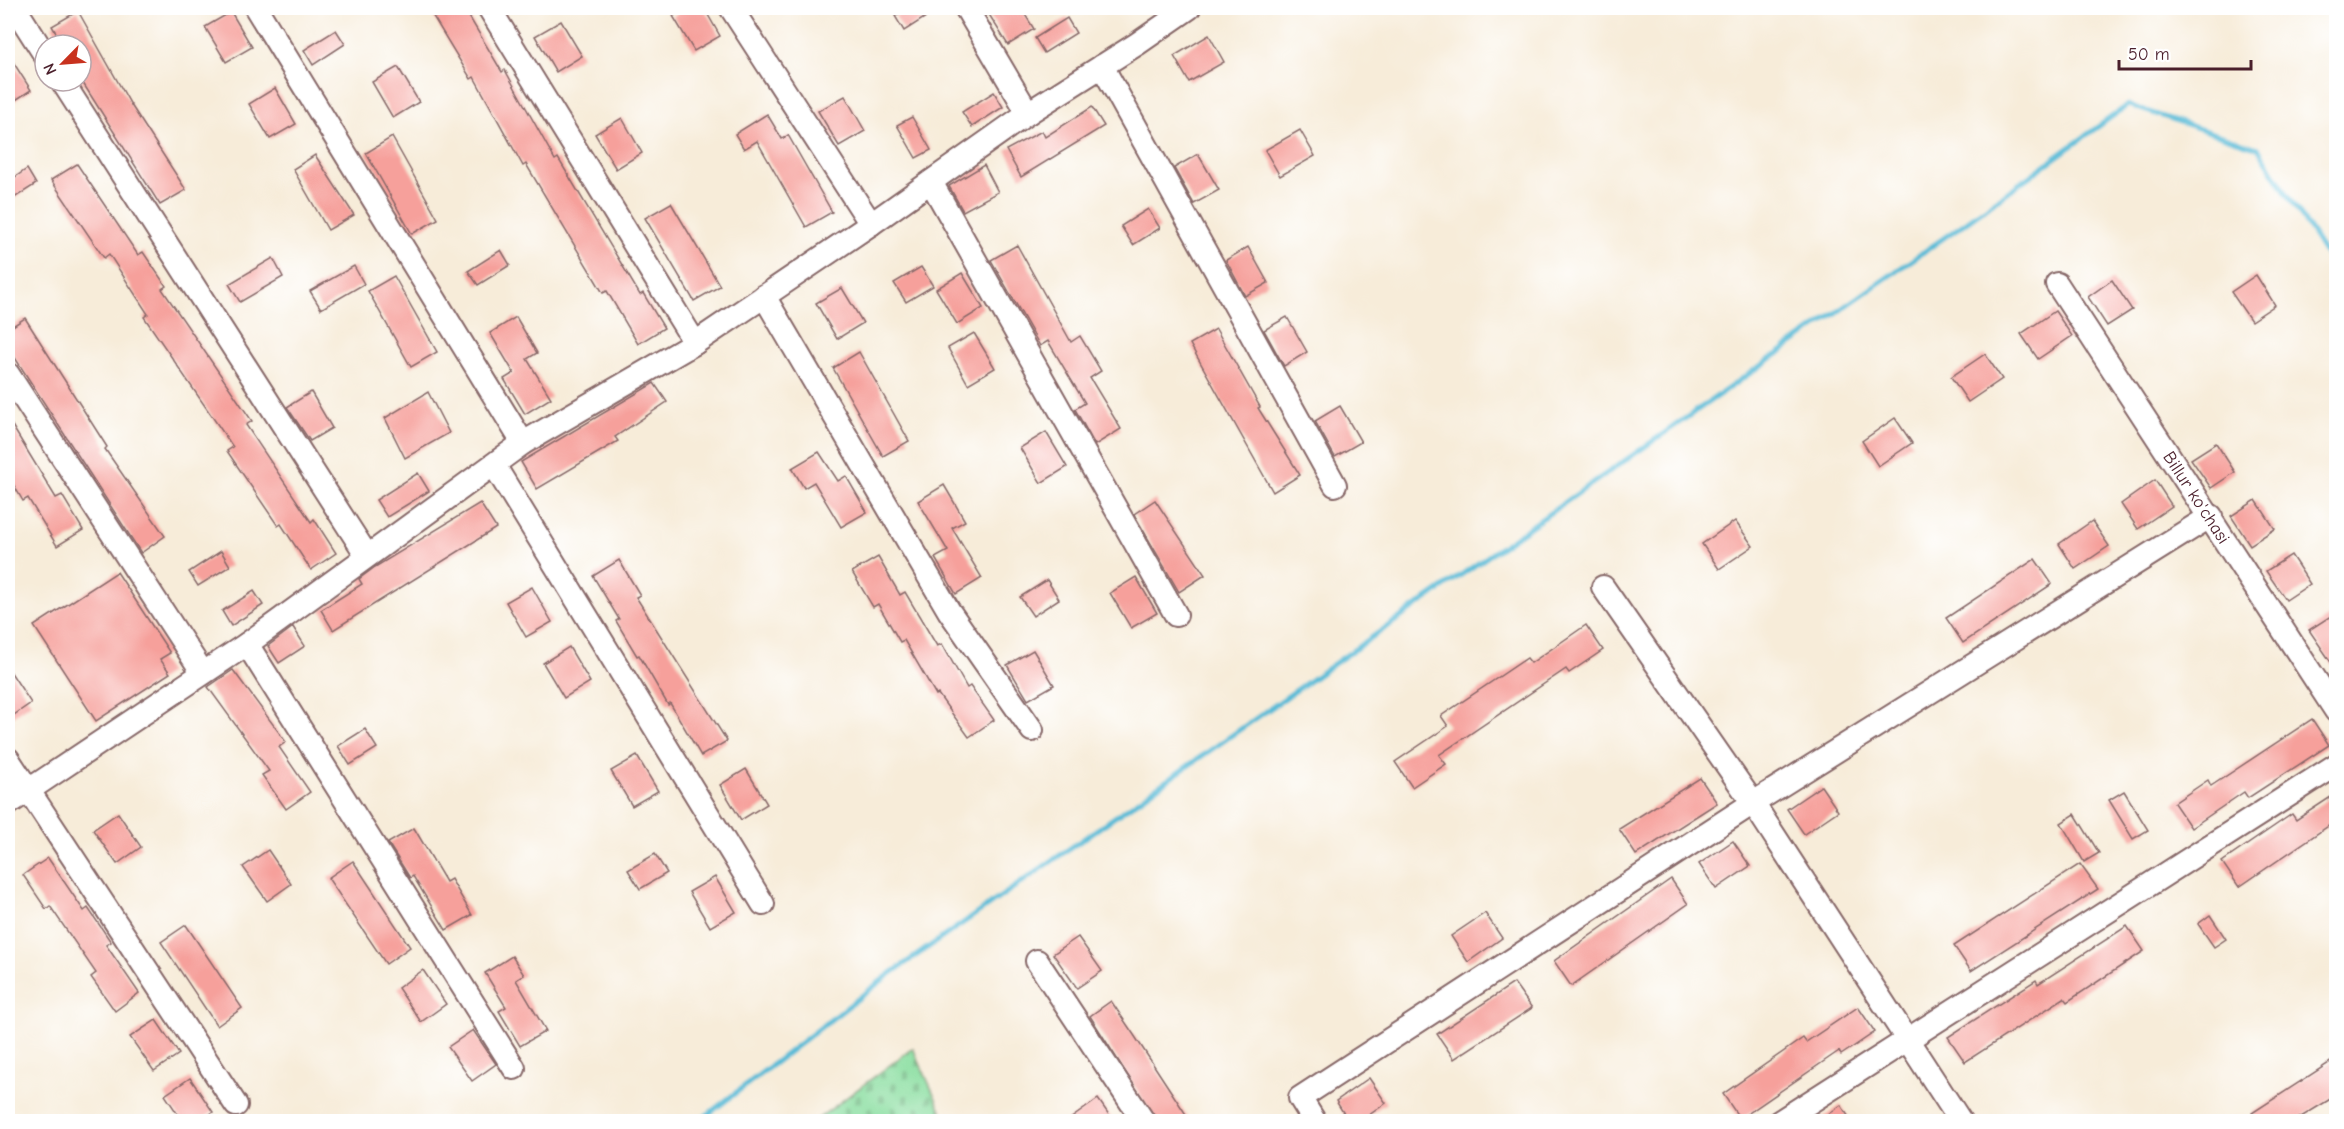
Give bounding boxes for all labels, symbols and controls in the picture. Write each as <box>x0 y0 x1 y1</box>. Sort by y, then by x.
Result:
north arrow <box>33 33 93 93</box>
scale bar <box>2119 33 2251 71</box>
text: 50 m <box>2128 44 2170 65</box>
text: N <box>40 60 61 77</box>
street label: Billur ko'chasi <box>2159 447 2234 548</box>

